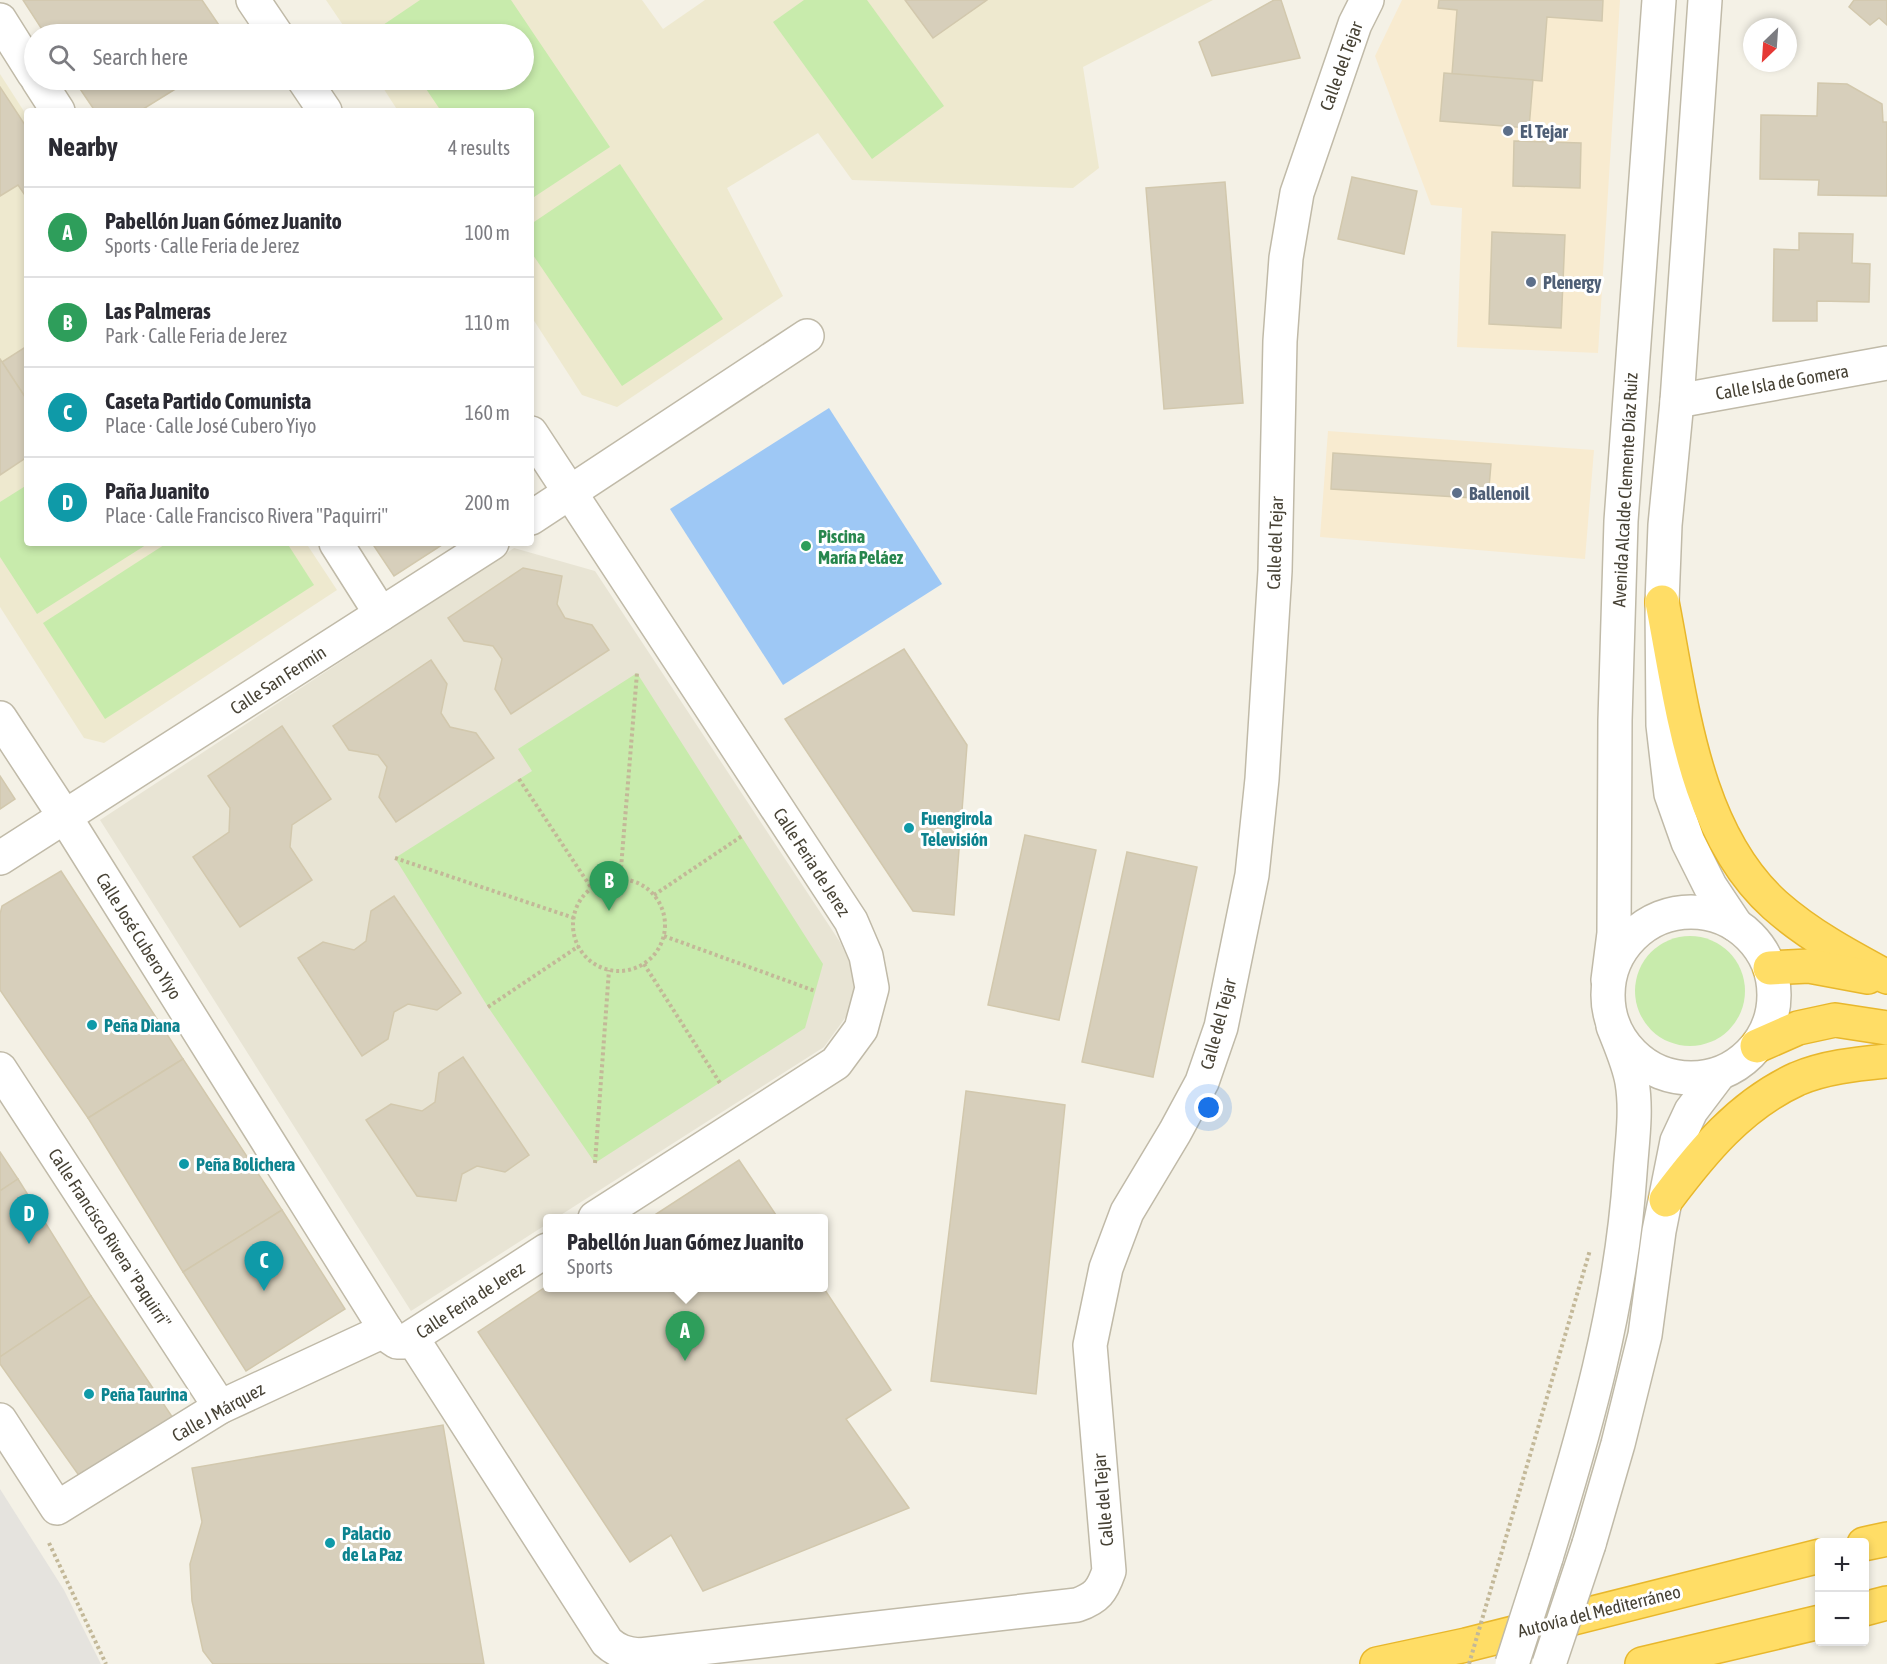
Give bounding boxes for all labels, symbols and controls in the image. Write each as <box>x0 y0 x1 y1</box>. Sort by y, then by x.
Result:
street label: Calle del Tejar <box>1315 18 1367 113</box>
north arrow <box>1743 18 1797 72</box>
search box <box>24 24 534 90</box>
icon: search <box>45 41 78 74</box>
text: Search here <box>93 44 188 70</box>
place label: El Tejar <box>1520 121 1568 142</box>
marker: El Tejar <box>1501 124 1515 138</box>
text: Nearby <box>48 132 118 162</box>
text: 4 results <box>448 136 510 159</box>
text: Pabellón Juan Gómez Juanito <box>105 208 342 234</box>
text: A <box>63 221 72 244</box>
text: 100 m <box>465 221 510 244</box>
text: Sports · Calle Feria de Jerez <box>105 234 299 257</box>
place label: Plenergy <box>1543 272 1602 293</box>
marker: Plenergy <box>1524 275 1538 289</box>
text: Las Palmeras <box>105 298 211 324</box>
text: B <box>63 311 72 334</box>
text: 110 m <box>465 311 510 334</box>
text: Park · Calle Feria de Jerez <box>105 324 287 347</box>
street label: Calle Isla de Gomera <box>1714 360 1850 404</box>
street label: Avenida Alcalde Clemente Díaz Ruiz <box>1608 372 1642 608</box>
text: Caseta Partido Comunista <box>105 388 311 414</box>
text: C <box>63 401 72 424</box>
text: 160 m <box>465 401 510 424</box>
text: Place · Calle José Cubero Yiyo <box>105 414 316 437</box>
text: Paña Juanito <box>105 478 210 504</box>
place label: Ballenoil <box>1469 483 1530 504</box>
marker: Ballenoil <box>1450 486 1464 500</box>
text: D <box>62 491 73 514</box>
text: 200 m <box>465 491 510 514</box>
street label: Calle del Tejar <box>1263 495 1287 590</box>
text: Place · Calle Francisco Rivera "Paquirri" <box>105 504 388 527</box>
place label: Piscina María Peláez <box>818 526 904 568</box>
marker: Piscina María Peláez <box>799 539 813 553</box>
street label: Calle San Fermín <box>226 641 330 719</box>
street label: Calle Feria de Jerez <box>769 804 855 921</box>
place label: Fuengirola Televisión <box>921 808 992 850</box>
marker: Fuengirola Televisión <box>902 821 916 835</box>
pin: B <box>590 862 628 911</box>
street label: Calle José Cubero Yiyo <box>92 869 186 1003</box>
street label: Calle del Tejar <box>1196 976 1240 1072</box>
place label: Peña Diana <box>104 1015 180 1036</box>
marker: Peña Diana <box>85 1018 99 1032</box>
your location <box>1194 1093 1223 1122</box>
street label: Calle Francisco Rivera "Paquirri" <box>44 1145 176 1332</box>
place label: Peña Bolichera <box>196 1154 295 1175</box>
marker: Peña Bolichera <box>177 1157 191 1171</box>
pin: D <box>9 1194 48 1244</box>
popup <box>543 1214 828 1292</box>
text: Pabellón Juan Gómez Juanito <box>567 1229 804 1255</box>
pin: C <box>244 1242 284 1291</box>
text: Sports <box>567 1255 613 1278</box>
street label: Calle Feria de Jerez <box>412 1257 529 1343</box>
pin: A <box>666 1312 704 1361</box>
street label: Calle J Márquez <box>168 1378 268 1446</box>
place label: Peña Taurina <box>101 1384 188 1405</box>
marker: Peña Taurina <box>82 1387 96 1401</box>
street label: Calle del Tejar <box>1088 1452 1118 1547</box>
place label: Palacio de La Paz <box>342 1523 403 1565</box>
marker: Palacio de La Paz <box>323 1536 337 1550</box>
map controls <box>1815 1538 1869 1646</box>
button: + <box>1815 1538 1869 1592</box>
street label: Autovía del Mediterráneo <box>1515 1581 1683 1641</box>
button: − <box>1815 1592 1869 1646</box>

